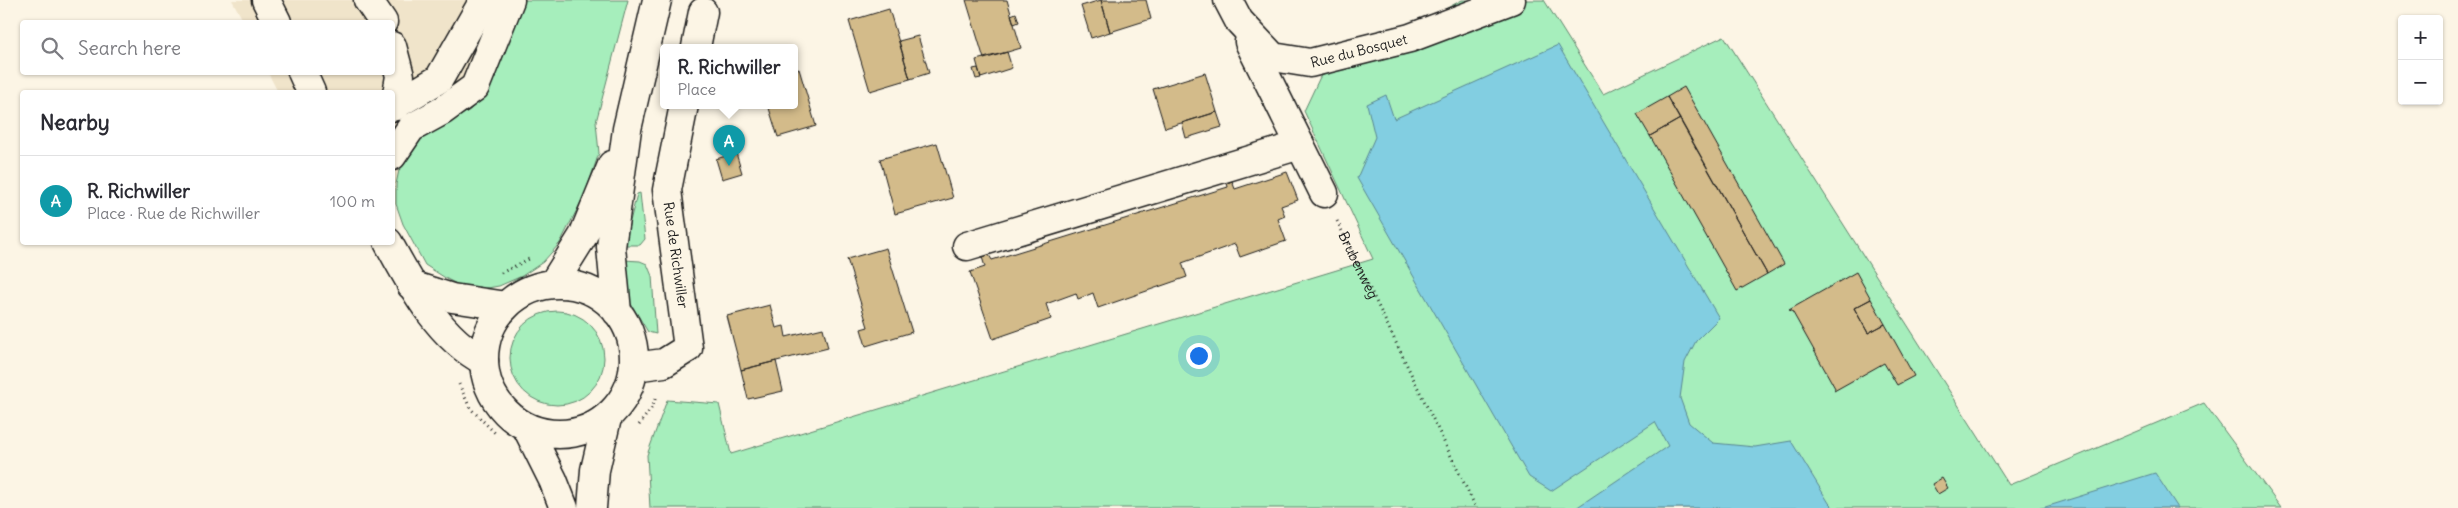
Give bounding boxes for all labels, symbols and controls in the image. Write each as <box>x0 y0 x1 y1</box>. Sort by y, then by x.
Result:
map controls <box>2398 15 2443 105</box>
button: + <box>2398 15 2443 60</box>
search box <box>20 20 395 75</box>
street label: Rue du Bosquet <box>1309 30 1409 72</box>
icon: search <box>38 34 66 62</box>
text: Search here <box>78 36 181 60</box>
popup <box>660 44 798 109</box>
text: R. Richwiller <box>677 55 781 79</box>
button: − <box>2398 60 2443 105</box>
text: Place <box>677 79 716 99</box>
text: Nearby <box>40 109 110 136</box>
pin: A <box>713 125 745 166</box>
text: R. Richwiller <box>87 179 190 203</box>
text: A <box>51 191 61 211</box>
text: 100 m <box>330 191 375 211</box>
street label: Rue de Richwiller <box>660 200 692 310</box>
text: Place · Rue de Richwiller <box>87 203 260 223</box>
street label: Brubenweg <box>1334 228 1382 302</box>
your location <box>1186 343 1212 369</box>

